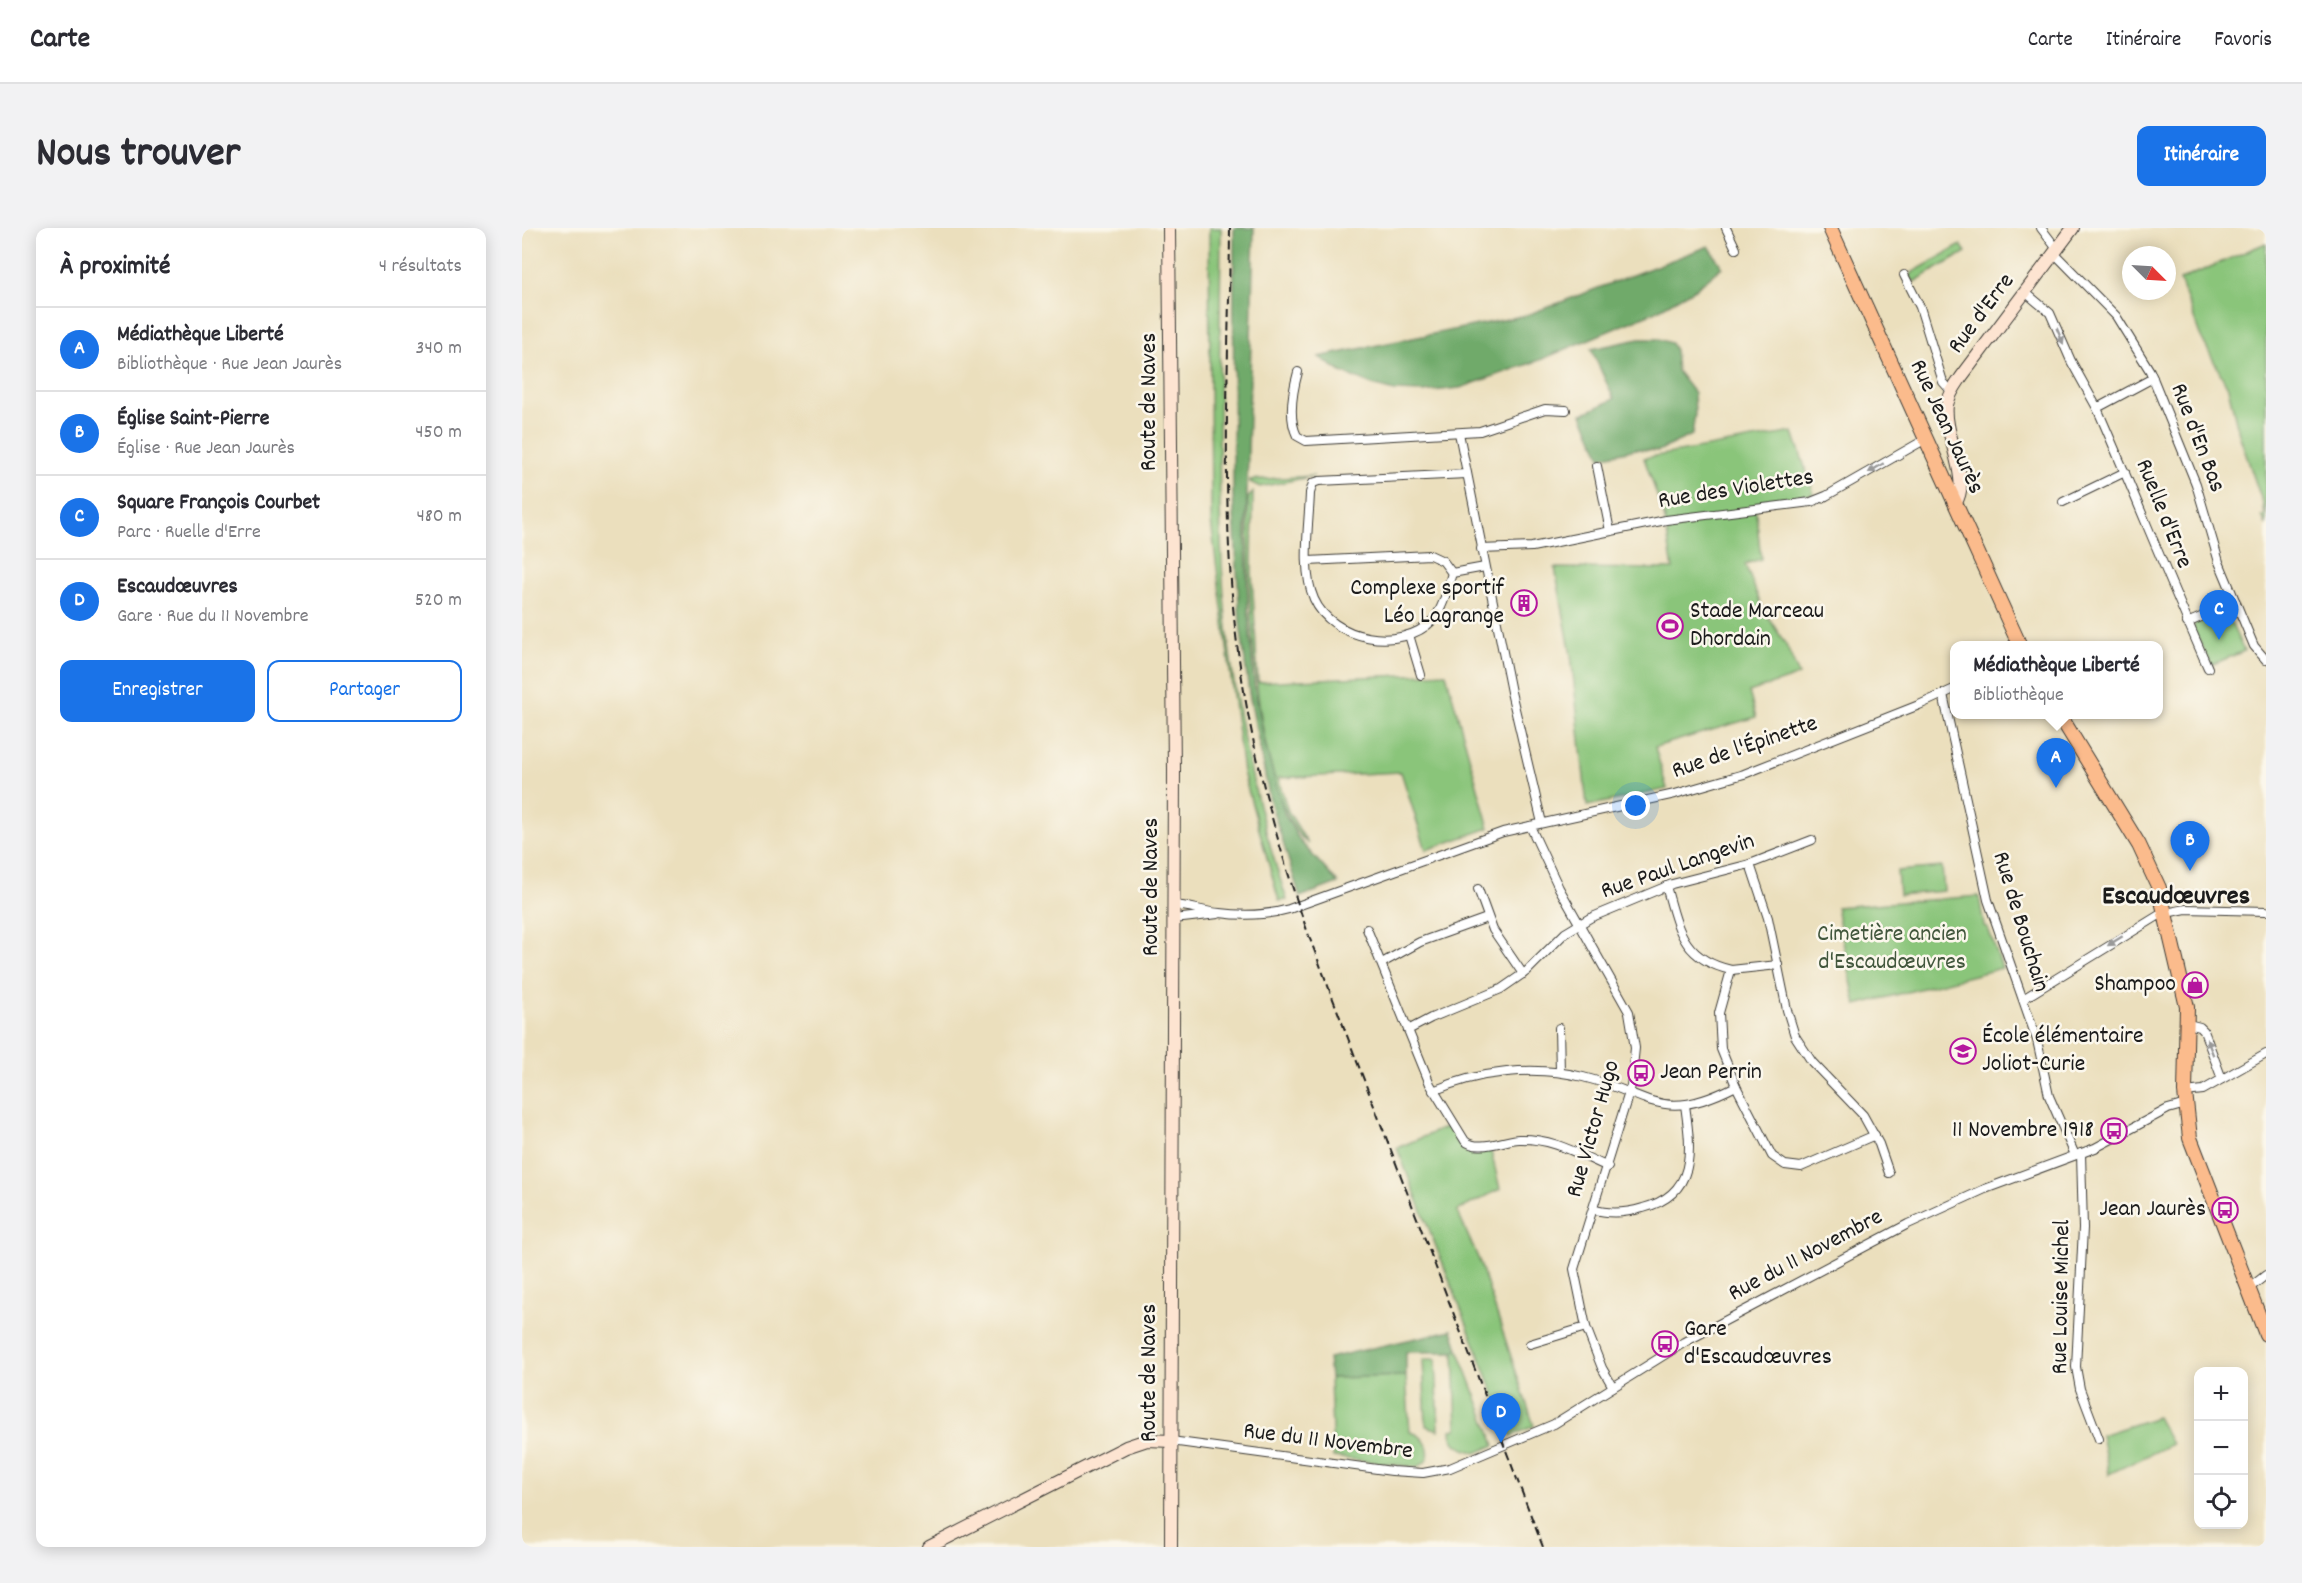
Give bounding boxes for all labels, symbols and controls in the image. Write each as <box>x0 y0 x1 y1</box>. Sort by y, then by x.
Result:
text: Carte <box>30 21 90 61</box>
text: Carte <box>2028 26 2073 56</box>
text: Itinéraire <box>2106 26 2181 56</box>
text: Favoris <box>2214 26 2272 56</box>
text: Nous trouver <box>36 126 240 186</box>
button: Itinéraire <box>2137 126 2266 186</box>
north arrow <box>2122 246 2176 300</box>
text: À proximité <box>60 249 170 286</box>
text: 4 résultats <box>379 253 462 281</box>
street label: Rue d'Erre <box>1940 266 2024 362</box>
text: Médiathèque Liberté <box>117 320 284 351</box>
one-way arrow <box>2056 327 2066 345</box>
street label: Route de Naves <box>1133 333 1167 471</box>
text: A <box>74 335 85 363</box>
text: 340 m <box>416 335 462 363</box>
text: Bibliothèque · Rue Jean Jaurès <box>117 351 342 379</box>
street label: Rue Jean Jaurès <box>1900 354 1992 500</box>
street label: Rue d'En Bas <box>2161 379 2233 497</box>
text: Église Saint-Pierre <box>117 404 269 435</box>
text: B <box>75 419 84 447</box>
text: 450 m <box>415 419 462 447</box>
text: Église · Rue Jean Jaurès <box>117 435 295 463</box>
street label: Ruelle d'Erre <box>2126 454 2200 574</box>
street label: Rue des Violettes <box>1656 461 1816 519</box>
one-way arrow <box>1868 463 1884 474</box>
text: Square François Courbet <box>117 488 320 519</box>
text: C <box>75 503 84 531</box>
text: 480 m <box>416 503 462 531</box>
text: Parc · Ruelle d'Erre <box>117 519 261 547</box>
text: Escaudœuvres <box>117 572 238 603</box>
place label: Complexe sportif Léo Lagrange <box>1350 572 1505 634</box>
text: D <box>74 587 85 615</box>
text: 520 m <box>415 587 462 615</box>
building icon: Complexe sportif Léo Lagrange <box>1509 588 1539 618</box>
pin: C <box>2200 590 2238 640</box>
place label: Stade Marceau Dhordain <box>1690 595 1824 657</box>
text: Gare · Rue du 11 Novembre <box>117 603 309 631</box>
sports icon: Stade Marceau Dhordain <box>1655 611 1685 641</box>
popup <box>1950 641 2163 719</box>
text: Médiathèque Liberté <box>1973 651 2140 682</box>
button: Enregistrer <box>60 660 255 722</box>
button: Partager <box>267 660 462 722</box>
text: Bibliothèque <box>1973 682 2064 710</box>
street label: Rue de l'Épinette <box>1668 707 1822 789</box>
pin: A <box>2036 738 2075 788</box>
your location <box>1621 791 1650 820</box>
street label: Route de Naves <box>1135 818 1169 956</box>
pin: B <box>2170 822 2210 871</box>
street label: Rue Paul Langevin <box>1597 825 1759 909</box>
street label: Rue de Bouchain <box>1983 848 2057 996</box>
district label: Escaudœuvres <box>2102 878 2250 917</box>
park label: Cimetière ancien d'Escaudœuvres <box>1817 918 1967 980</box>
one-way arrow <box>2107 936 2123 947</box>
place label: Shampoo <box>2094 968 2176 1002</box>
shop icon: Shampoo <box>2180 970 2210 1000</box>
place label: École élémentaire Joliot-Curie <box>1982 1020 2144 1082</box>
school or university icon: École élémentaire Joliot-Curie <box>1948 1036 1978 1066</box>
one-way arrow <box>2205 1037 2215 1055</box>
street label: Rue Victor Hugo <box>1558 1056 1630 1202</box>
place label: Jean Perrin <box>1660 1056 1762 1090</box>
bus stop icon: Jean Perrin <box>1626 1058 1656 1088</box>
place label: 11 Novembre 1918 <box>1952 1114 2094 1148</box>
bus stop icon: 11 Novembre 1918 <box>2099 1116 2129 1146</box>
place label: Jean Jaurès <box>2099 1193 2206 1227</box>
bus stop icon: Jean Jaurès <box>2210 1195 2240 1225</box>
street label: Rue du 11 Novembre <box>1723 1201 1889 1311</box>
street label: Rue Louise Michel <box>2044 1219 2080 1375</box>
street label: Route de Naves <box>1133 1304 1167 1442</box>
place label: Gare d'Escaudœuvres <box>1684 1313 1832 1375</box>
bus stop icon: Gare d'Escaudœuvres <box>1650 1329 1680 1359</box>
map controls <box>2194 1367 2248 1529</box>
button: + <box>2194 1367 2248 1421</box>
pin: D <box>1482 1394 1520 1443</box>
street label: Rue du 11 Novembre <box>1241 1415 1415 1469</box>
button: − <box>2194 1421 2248 1475</box>
button: locate <box>2194 1475 2248 1529</box>

